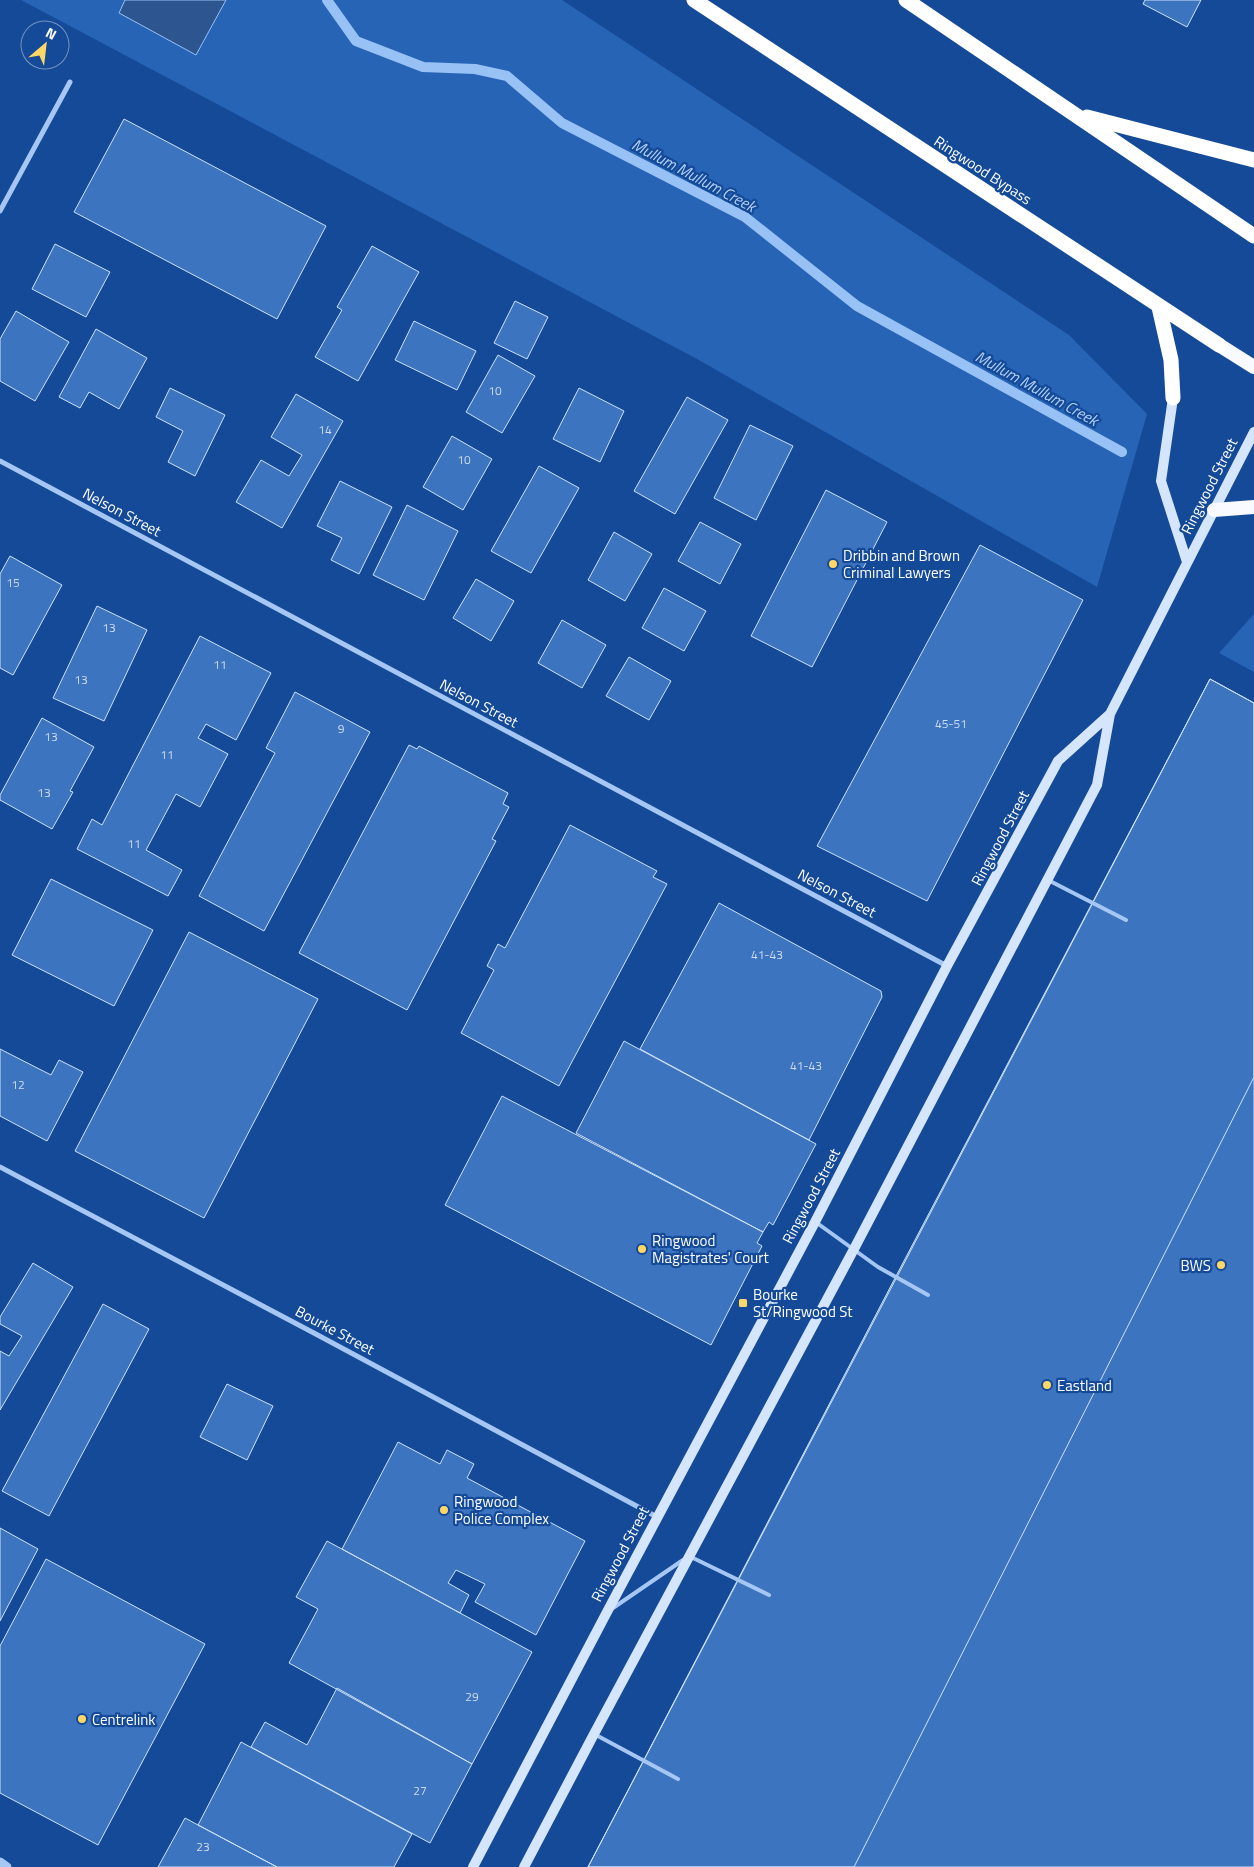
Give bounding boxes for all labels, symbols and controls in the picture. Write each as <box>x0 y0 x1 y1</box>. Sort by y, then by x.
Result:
north arrow <box>20 20 70 70</box>
text: N <box>42 22 61 45</box>
street label: Ringwood Bypass <box>930 130 1036 210</box>
water label: Mullum Mullum Creek <box>628 132 762 219</box>
water label: Mullum Mullum Creek <box>971 344 1104 433</box>
house number: 10 <box>488 381 502 400</box>
house number: 14 <box>318 420 332 439</box>
street label: Ringwood Street <box>1175 433 1243 538</box>
house number: 10 <box>457 450 471 469</box>
street label: Nelson Street <box>79 482 166 543</box>
place label: Dribbin and Brown Criminal Lawyers <box>843 544 960 584</box>
marker: Dribbin and Brown Criminal Lawyers <box>827 558 839 570</box>
house number: 15 <box>6 573 20 592</box>
house number: 13 <box>102 618 116 637</box>
house number: 11 <box>213 655 227 674</box>
house number: 13 <box>74 670 88 689</box>
street label: Nelson Street <box>436 673 523 734</box>
house number: 45-51 <box>935 714 967 733</box>
house number: 9 <box>338 719 345 738</box>
house number: 13 <box>44 727 58 746</box>
house number: 11 <box>160 745 174 764</box>
house number: 13 <box>37 783 51 802</box>
street label: Ringwood Street <box>965 785 1035 890</box>
house number: 11 <box>127 834 141 853</box>
street label: Nelson Street <box>794 863 881 924</box>
house number: 41-43 <box>751 945 783 964</box>
house number: 41-43 <box>790 1056 822 1075</box>
house number: 12 <box>11 1075 25 1094</box>
street label: Ringwood Street <box>776 1143 846 1248</box>
place label: Ringwood Magistrates' Court <box>652 1229 769 1269</box>
marker: Ringwood Magistrates' Court <box>636 1243 648 1255</box>
place label: BWS <box>1180 1254 1211 1277</box>
marker: BWS <box>1215 1259 1227 1271</box>
place label: Bourke St/Ringwood St <box>753 1283 853 1323</box>
marker: Bourke St/Ringwood St <box>737 1297 749 1309</box>
street label: Bourke Street <box>291 1299 379 1361</box>
place label: Eastland <box>1057 1374 1112 1397</box>
marker: Eastland <box>1041 1379 1053 1391</box>
place label: Ringwood Police Complex <box>454 1490 549 1530</box>
street label: Ringwood Street <box>585 1501 655 1606</box>
marker: Ringwood Police Complex <box>438 1504 450 1516</box>
house number: 29 <box>465 1687 479 1706</box>
place label: Centrelink <box>92 1708 155 1731</box>
marker: Centrelink <box>76 1713 88 1725</box>
house number: 27 <box>413 1781 427 1800</box>
house number: 23 <box>196 1837 210 1856</box>

